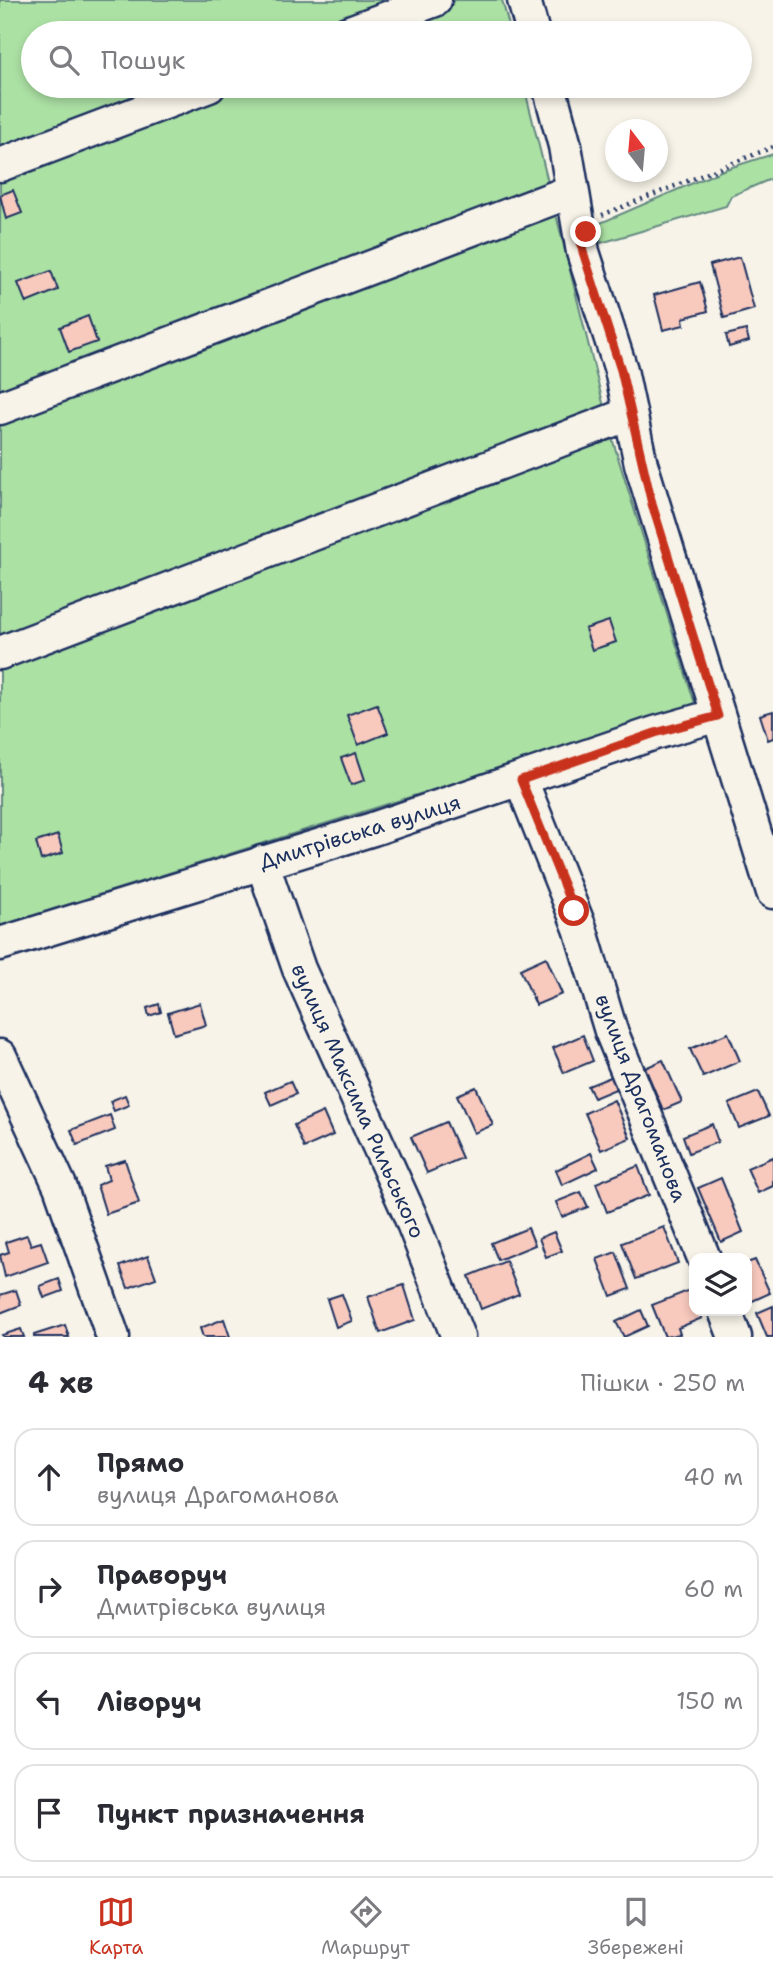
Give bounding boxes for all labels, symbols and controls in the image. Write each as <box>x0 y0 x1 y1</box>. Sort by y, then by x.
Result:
search box <box>21 21 752 98</box>
icon: search <box>45 41 83 79</box>
text: Пошук <box>101 42 185 77</box>
north arrow <box>605 119 668 182</box>
route end <box>570 216 601 247</box>
street label: Дмитрівська вулиця <box>256 788 464 876</box>
route start <box>558 895 589 926</box>
street label: вулиця Максима Рильського <box>285 959 431 1243</box>
street label: вулиця Драгоманова <box>588 990 694 1206</box>
map controls <box>689 1253 752 1316</box>
button: layers <box>689 1253 752 1316</box>
text: 4 хв <box>28 1362 93 1403</box>
text: Пішки · 250 m <box>581 1368 745 1398</box>
text: Прямо <box>97 1445 185 1480</box>
icon: ahead <box>30 1458 68 1496</box>
text: 40 m <box>683 1462 743 1492</box>
text: вулиця Драгоманова <box>97 1480 339 1510</box>
text: Праворуч <box>97 1557 227 1592</box>
icon: right <box>30 1570 68 1608</box>
text: 60 m <box>684 1574 743 1604</box>
text: Дмитрівська вулиця <box>97 1592 326 1622</box>
icon: left <box>30 1682 68 1720</box>
text: Ліворуч <box>97 1684 202 1719</box>
text: 150 m <box>676 1686 743 1716</box>
icon: arrive <box>30 1794 68 1832</box>
text: Пункт призначення <box>97 1796 365 1831</box>
tab: Карта <box>89 1893 143 1960</box>
tab: Маршрут <box>321 1893 410 1960</box>
tab: Збережені <box>588 1893 684 1960</box>

